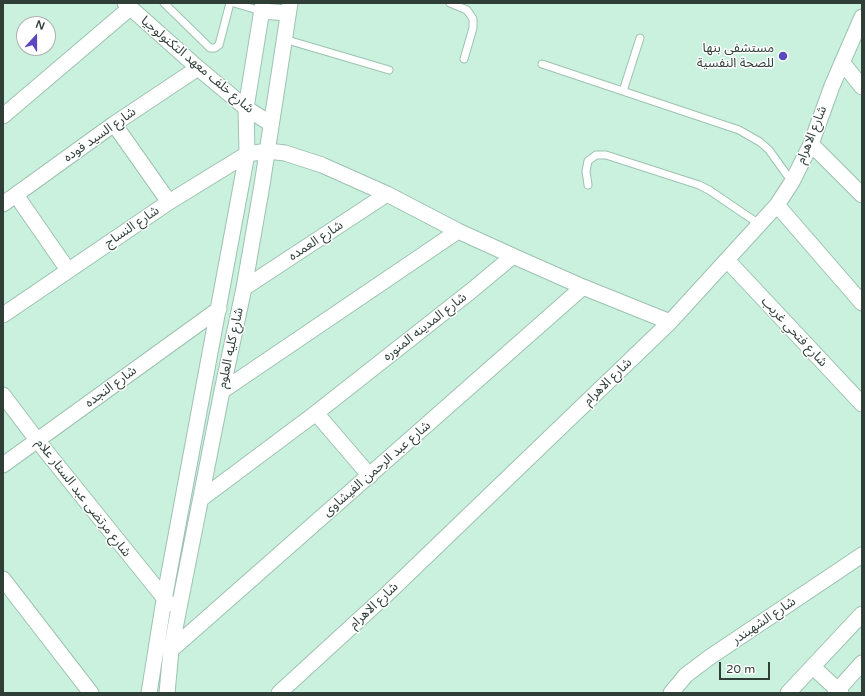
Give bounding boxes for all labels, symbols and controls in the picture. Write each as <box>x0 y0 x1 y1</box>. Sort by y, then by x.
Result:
street label: شارع خلف معهد التكنولوجيا <box>137 13 257 117</box>
north arrow <box>16 16 56 56</box>
text: N <box>34 18 47 33</box>
place label: مستشفى بنها للصحة النفسية <box>697 41 774 72</box>
marker: مستشفى بنها للصحة النفسية <box>777 50 789 62</box>
street label: شارع السيد فوده <box>61 104 139 166</box>
street label: شارع الاهرام <box>793 104 831 166</box>
street label: شارع النساج <box>102 203 162 251</box>
street label: شارع العمده <box>286 218 346 264</box>
street label: شارع المدينه المنوره <box>380 290 470 364</box>
street label: شارع فتحي غريب <box>758 294 830 370</box>
street label: شارع كليه العلوم <box>215 306 247 390</box>
street label: شارع الاهرام <box>581 355 635 409</box>
street label: شارع النجده <box>82 363 140 411</box>
street label: شارع عبد الرحمن الفيشاوى <box>320 418 434 520</box>
street label: شارع مرتضى عبد الستار علام <box>32 436 134 560</box>
street label: شارع الاهرام <box>346 579 402 633</box>
street label: شارع الشهبندر <box>729 594 799 648</box>
scale bar <box>721 654 772 680</box>
text: 20 m <box>726 662 755 676</box>

